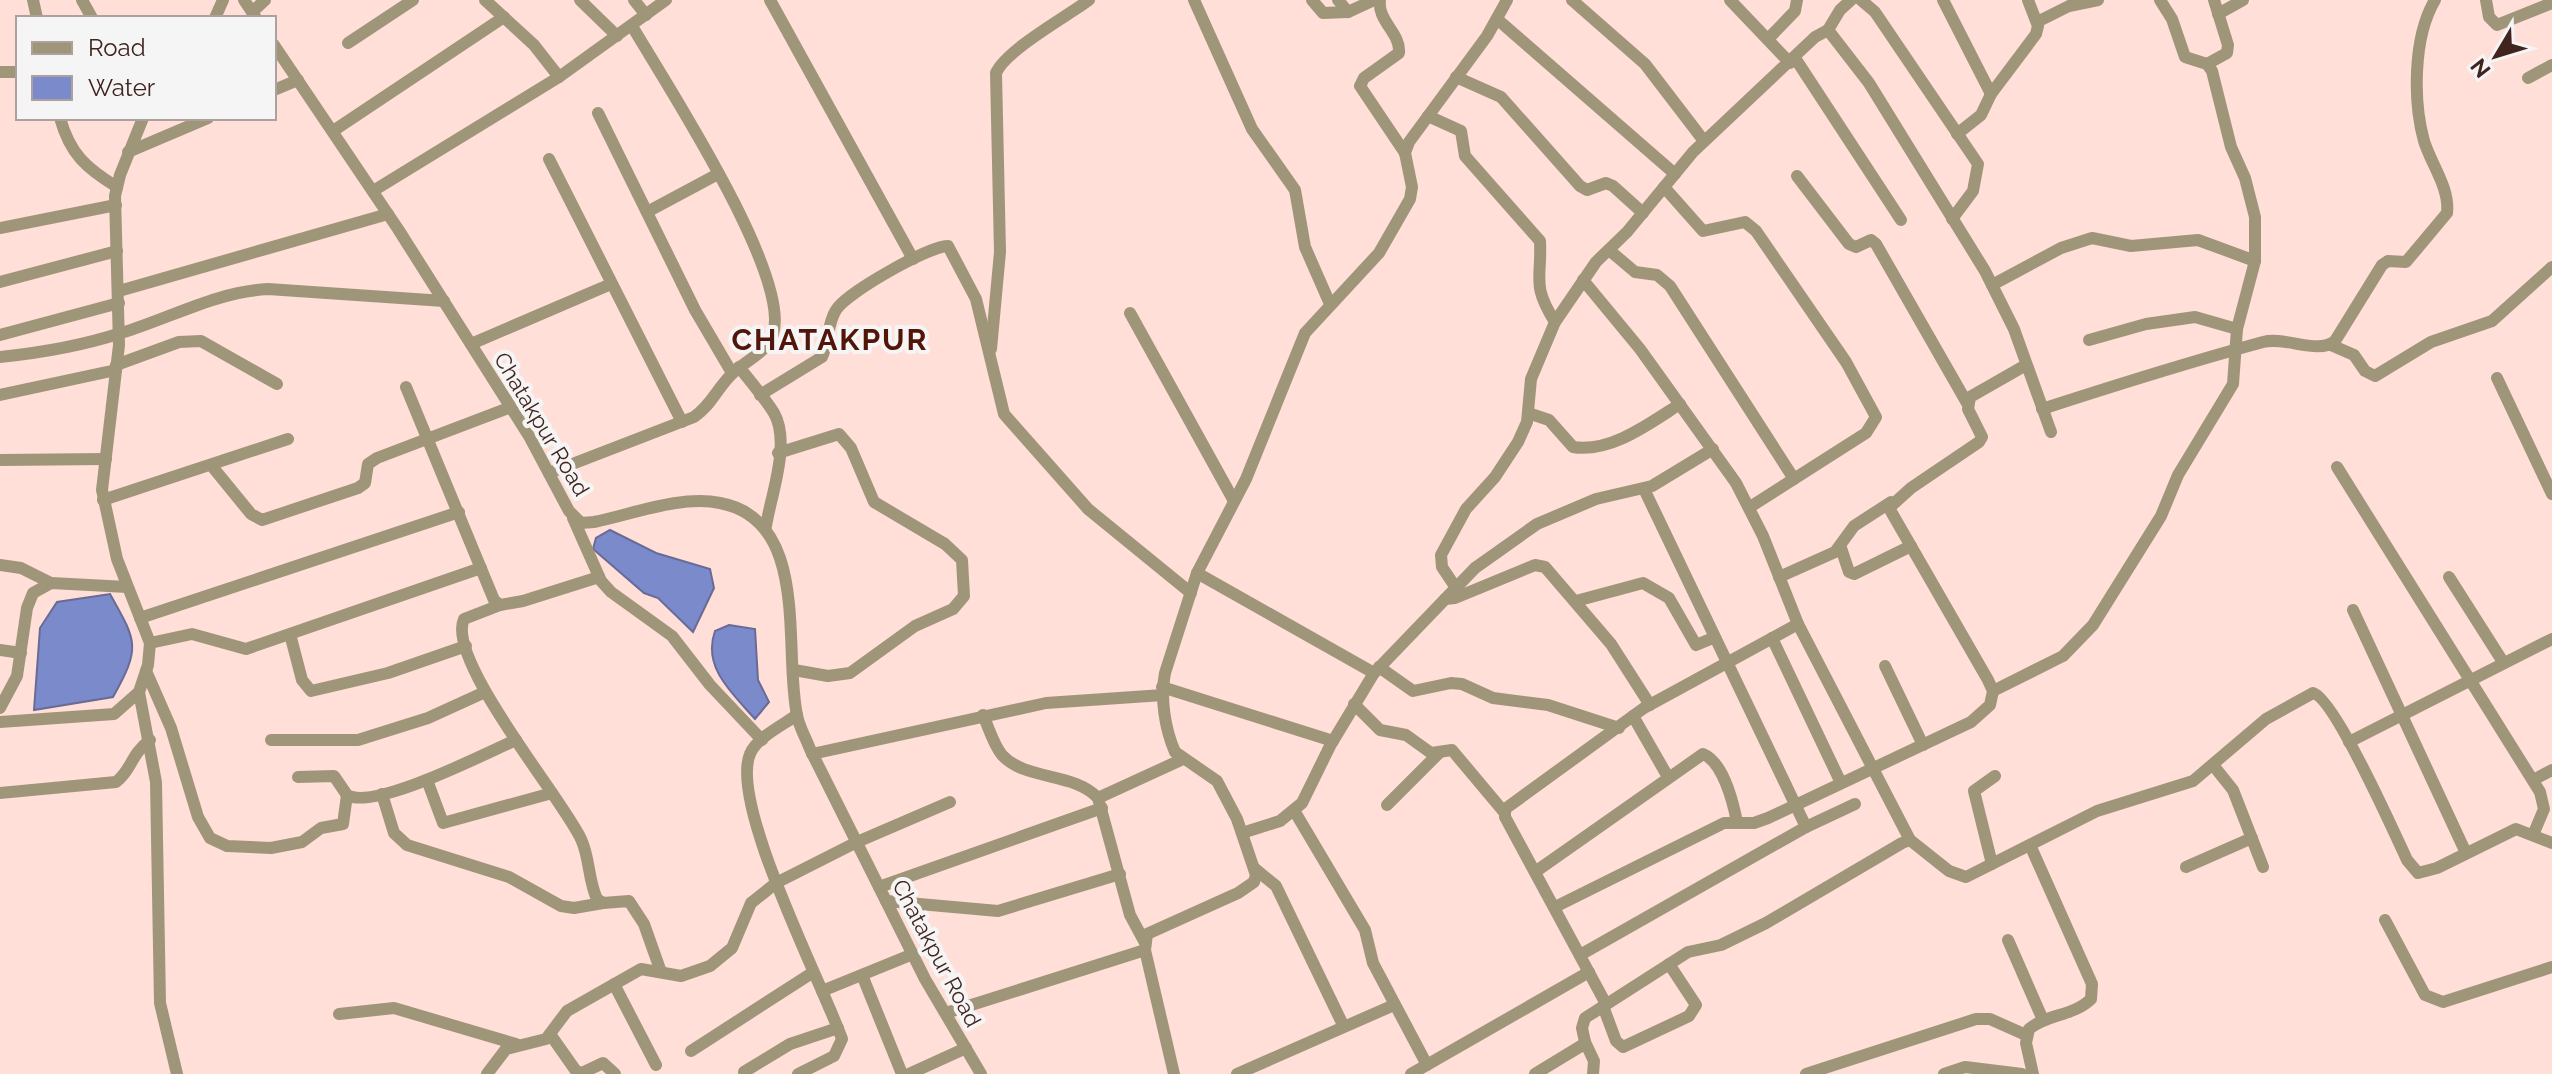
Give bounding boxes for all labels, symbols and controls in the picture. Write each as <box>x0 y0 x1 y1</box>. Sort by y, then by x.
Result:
legend <box>16 16 276 120</box>
north arrow <box>2456 16 2536 96</box>
text: Road <box>88 33 146 62</box>
text: N <box>2465 54 2496 83</box>
text: Water <box>88 73 156 102</box>
district label: CHATAKPUR <box>731 322 929 357</box>
street label: Chatakpur Road <box>489 347 595 501</box>
street label: Chatakpur Road <box>887 875 987 1031</box>

